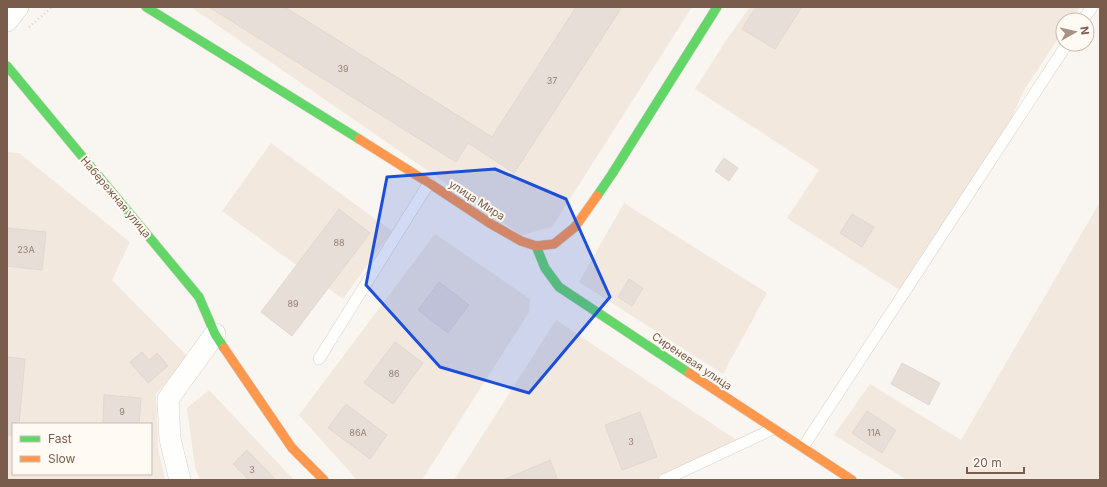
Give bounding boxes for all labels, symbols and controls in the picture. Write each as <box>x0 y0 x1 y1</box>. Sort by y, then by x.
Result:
north arrow <box>1055 12 1095 52</box>
text: N <box>1077 25 1092 36</box>
house number: 39 <box>337 63 349 74</box>
house number: 37 <box>547 75 557 86</box>
street label: Набережная улица <box>78 153 154 241</box>
street label: улица Мира <box>446 177 508 223</box>
house number: 88 <box>333 237 345 248</box>
house number: 23А <box>17 244 35 255</box>
house number: 89 <box>287 298 299 309</box>
street label: Сиреневая улица <box>649 329 735 393</box>
house number: 86 <box>388 368 400 379</box>
house number: 9 <box>119 406 125 417</box>
legend <box>12 423 152 475</box>
house number: 86А <box>349 427 367 438</box>
house number: 11А <box>867 427 881 438</box>
text: Fast <box>48 431 72 446</box>
house number: 3 <box>628 436 634 447</box>
scale bar <box>967 449 1024 475</box>
text: Slow <box>48 451 76 466</box>
text: 20 m <box>973 455 1002 470</box>
house number: 3 <box>249 464 255 475</box>

